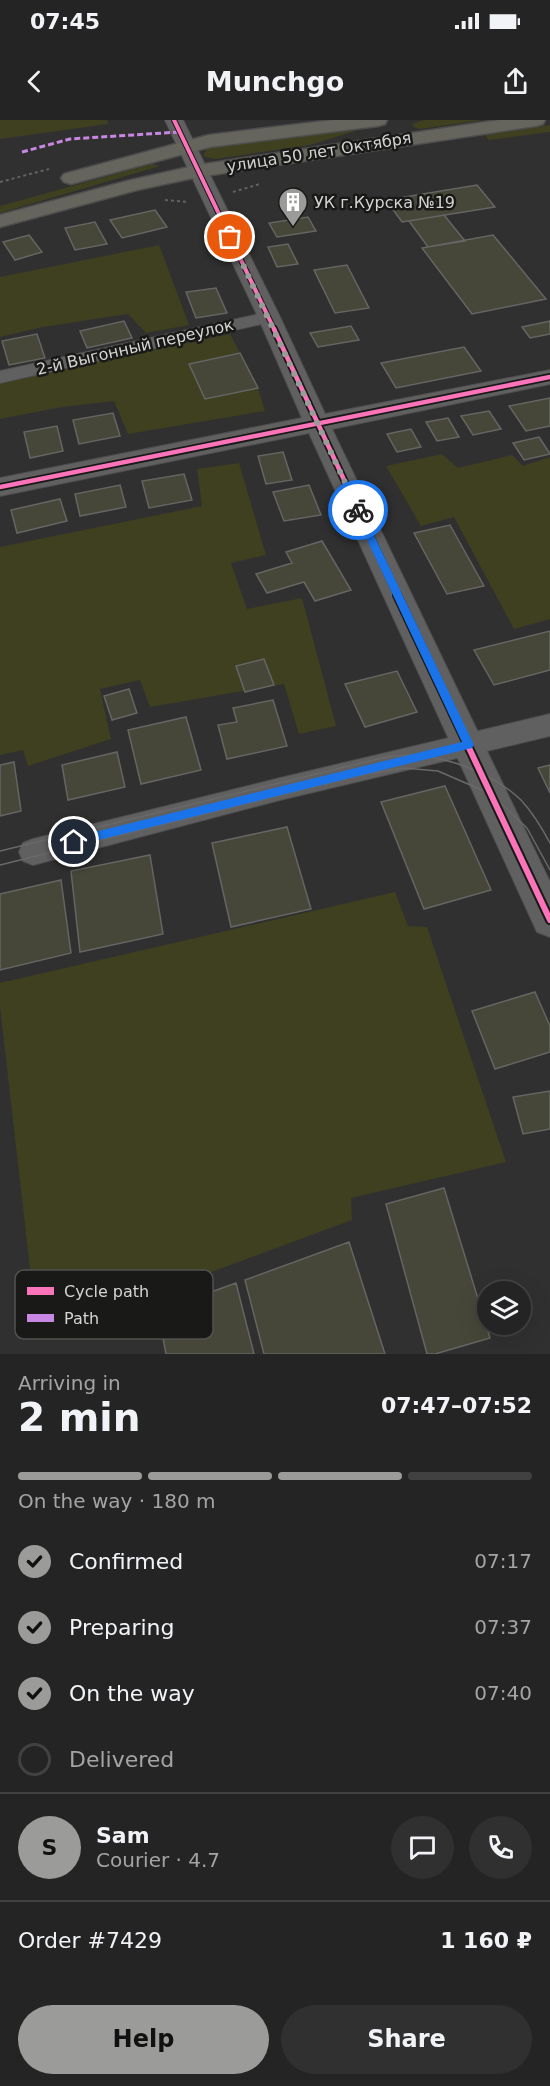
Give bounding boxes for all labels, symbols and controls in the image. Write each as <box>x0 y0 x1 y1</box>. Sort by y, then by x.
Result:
text: 07:45 <box>30 9 100 34</box>
icon: back <box>18 65 51 98</box>
icon: share <box>499 65 532 98</box>
text: Munchgo <box>206 66 344 97</box>
street label: улица 50 лет Октября <box>225 128 413 176</box>
building icon: УК г.Курска №19 <box>277 186 309 228</box>
place label: УК г.Курска №19 <box>314 193 455 212</box>
pin <box>204 211 255 262</box>
icon: bag <box>213 220 246 253</box>
street label: 2-й Выгонный переулок <box>35 315 236 379</box>
courier <box>328 480 388 540</box>
icon: bike <box>342 494 375 527</box>
pin <box>48 816 99 867</box>
icon: home <box>57 825 90 858</box>
legend <box>15 1270 213 1339</box>
map controls <box>477 1281 531 1335</box>
button: layers <box>477 1281 531 1335</box>
text: Cycle path <box>64 1282 149 1301</box>
text: Path <box>64 1309 99 1328</box>
text: Arriving in <box>18 1371 121 1395</box>
text: 07:47–07:52 <box>381 1393 532 1418</box>
text: 2 min <box>18 1395 140 1440</box>
text: On the way · 180 m <box>18 1489 216 1513</box>
icon: check <box>18 1545 51 1578</box>
text: Confirmed <box>69 1549 183 1574</box>
text: 07:17 <box>474 1549 532 1573</box>
icon: check <box>18 1611 51 1644</box>
text: Preparing <box>69 1615 175 1640</box>
text: 07:37 <box>474 1615 532 1639</box>
icon: check <box>18 1677 51 1710</box>
text: On the way <box>69 1681 195 1706</box>
text: 07:40 <box>474 1681 532 1705</box>
text: Delivered <box>69 1747 174 1772</box>
button: chat <box>391 1816 454 1879</box>
button: phone <box>469 1816 532 1879</box>
text: Sam <box>96 1823 150 1848</box>
text: S <box>42 1835 57 1860</box>
text: Courier · 4.7 <box>96 1848 220 1872</box>
text: Order #7429 <box>18 1928 162 1953</box>
text: 1 160 ₽ <box>440 1928 532 1953</box>
button: Help <box>18 2005 269 2074</box>
button: Share <box>281 2005 532 2074</box>

